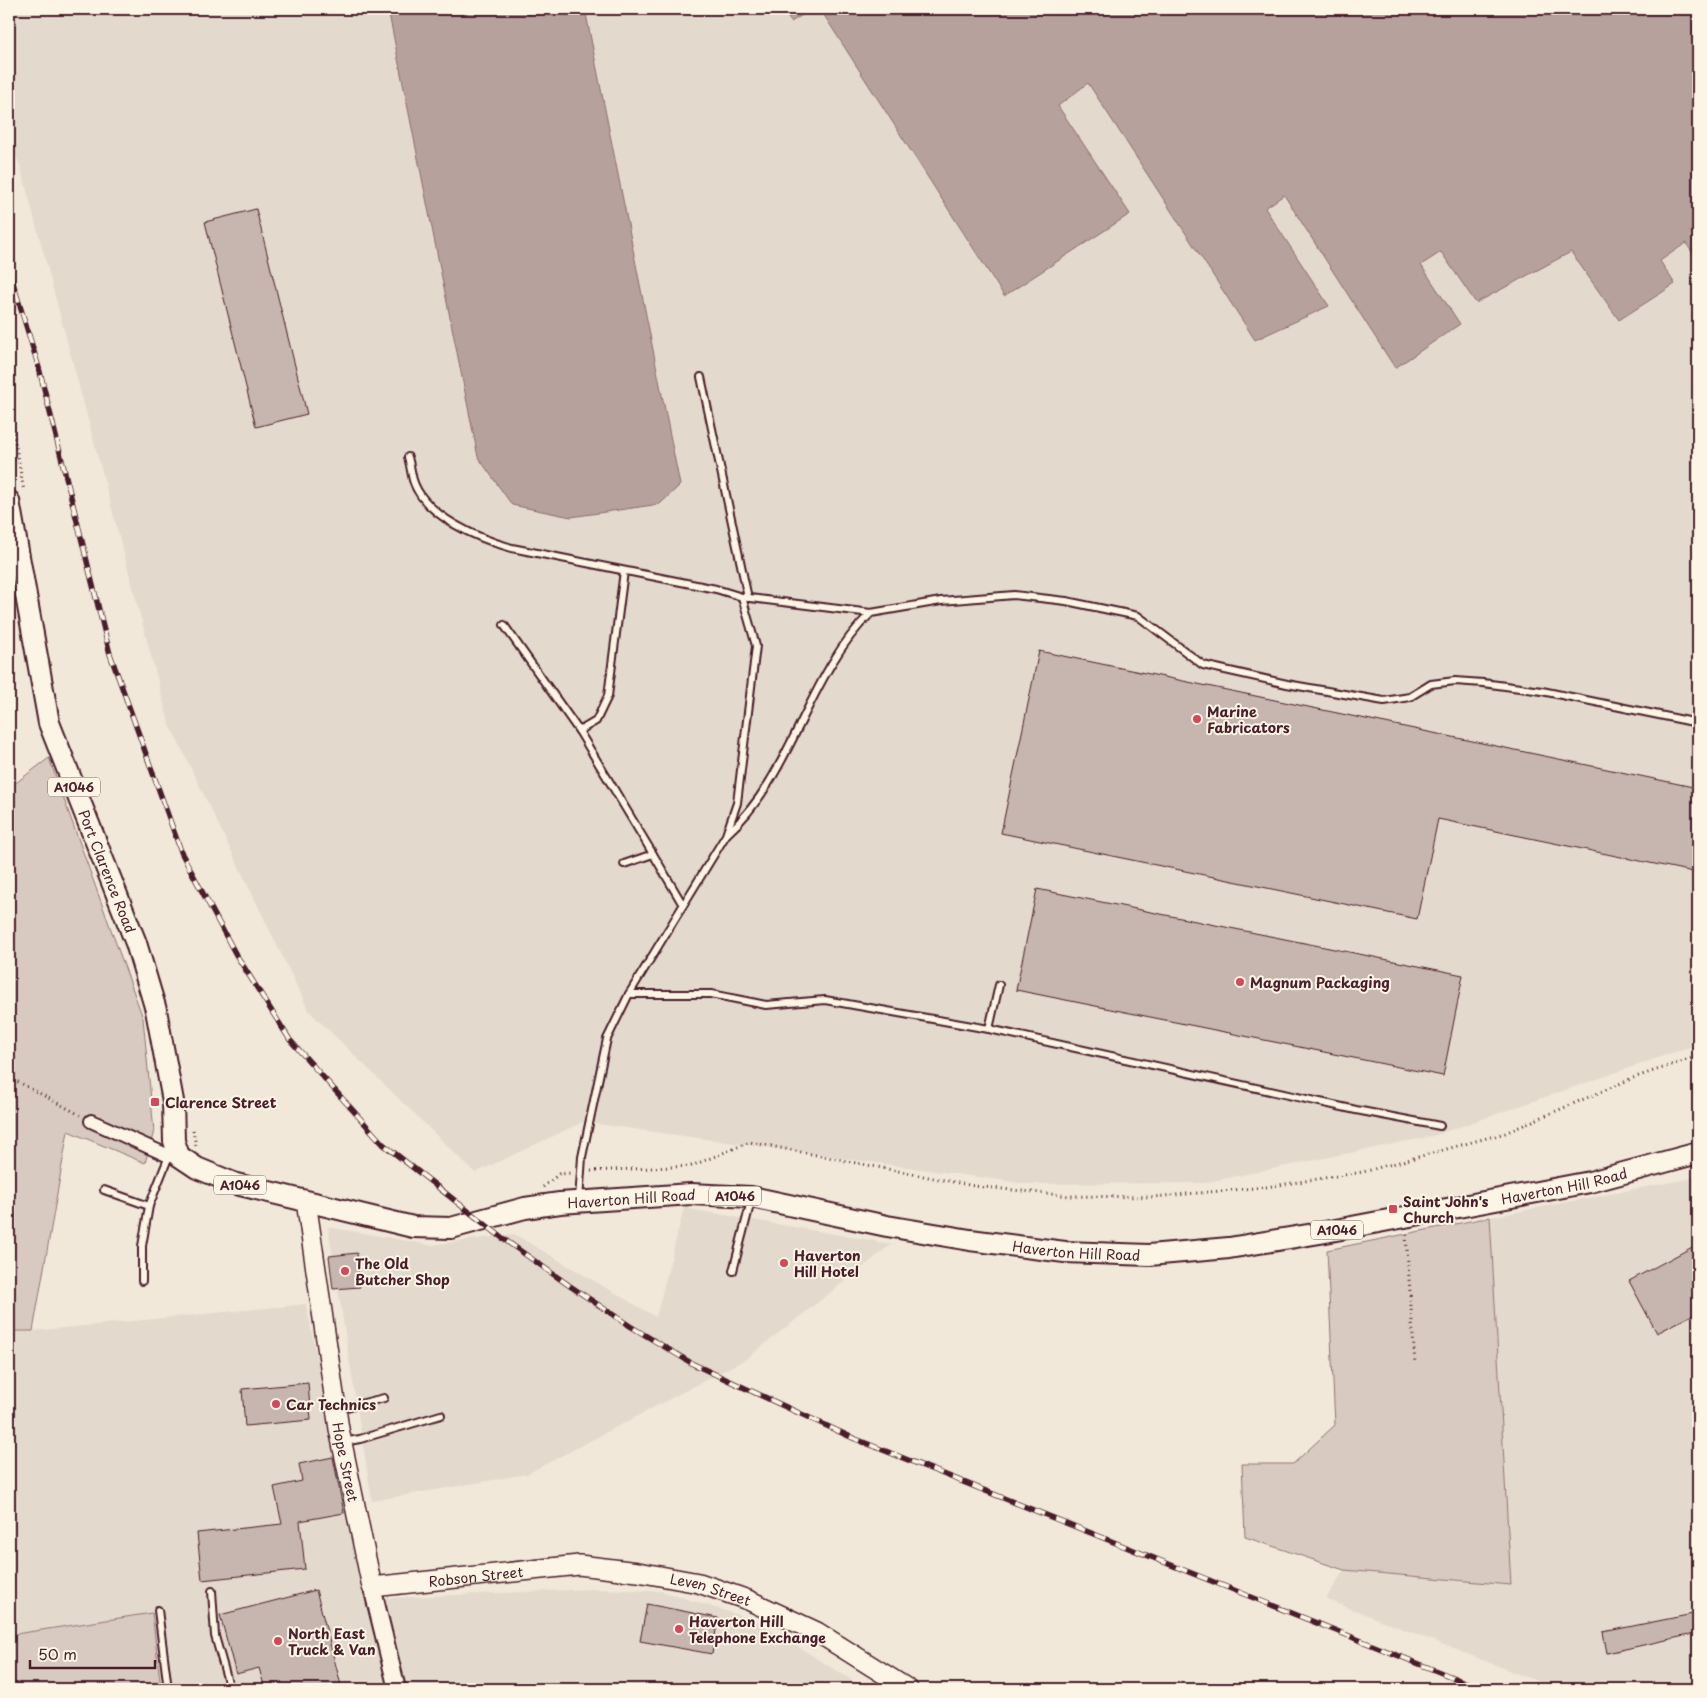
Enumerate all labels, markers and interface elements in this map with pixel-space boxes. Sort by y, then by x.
place label: Marine Fabricators [1207,701,1290,738]
marker: Marine Fabricators [1191,713,1203,725]
road number: A1046 [48,778,100,796]
street label: Port Clarence Road [74,806,142,936]
place label: Magnum Packaging [1250,972,1390,993]
marker: Magnum Packaging [1234,976,1246,988]
place label: Clarence Street [165,1092,277,1113]
marker: Clarence Street [149,1096,161,1108]
street label: Haverton Hill Road [1499,1162,1629,1209]
road number: A1046 [214,1176,266,1194]
street label: Haverton Hill Road [567,1183,696,1213]
road number: A1046 [709,1186,761,1206]
place label: Saint John's Church [1403,1191,1489,1228]
marker: Saint John's Church [1387,1203,1399,1215]
road number: A1046 [1311,1220,1363,1240]
street label: Haverton Hill Road [1011,1235,1141,1265]
place label: Haverton Hill Hotel [794,1245,861,1282]
place label: The Old Butcher Shop [355,1253,450,1290]
marker: Haverton Hill Hotel [778,1257,790,1269]
marker: The Old Butcher Shop [339,1265,351,1277]
place label: Car Technics [286,1394,376,1415]
marker: Car Technics [270,1398,282,1410]
street label: Hope Street [328,1421,364,1504]
street label: Robson Street [427,1560,524,1591]
street label: Leven Street [668,1567,754,1611]
place label: Haverton Hill Telephone Exchange [689,1611,826,1648]
place label: North East Truck & Van [288,1623,376,1660]
marker: Haverton Hill Telephone Exchange [673,1623,685,1635]
marker: North East Truck & Van [272,1635,284,1647]
scale bar [30,1638,155,1670]
text: 50 m [38,1642,77,1665]

